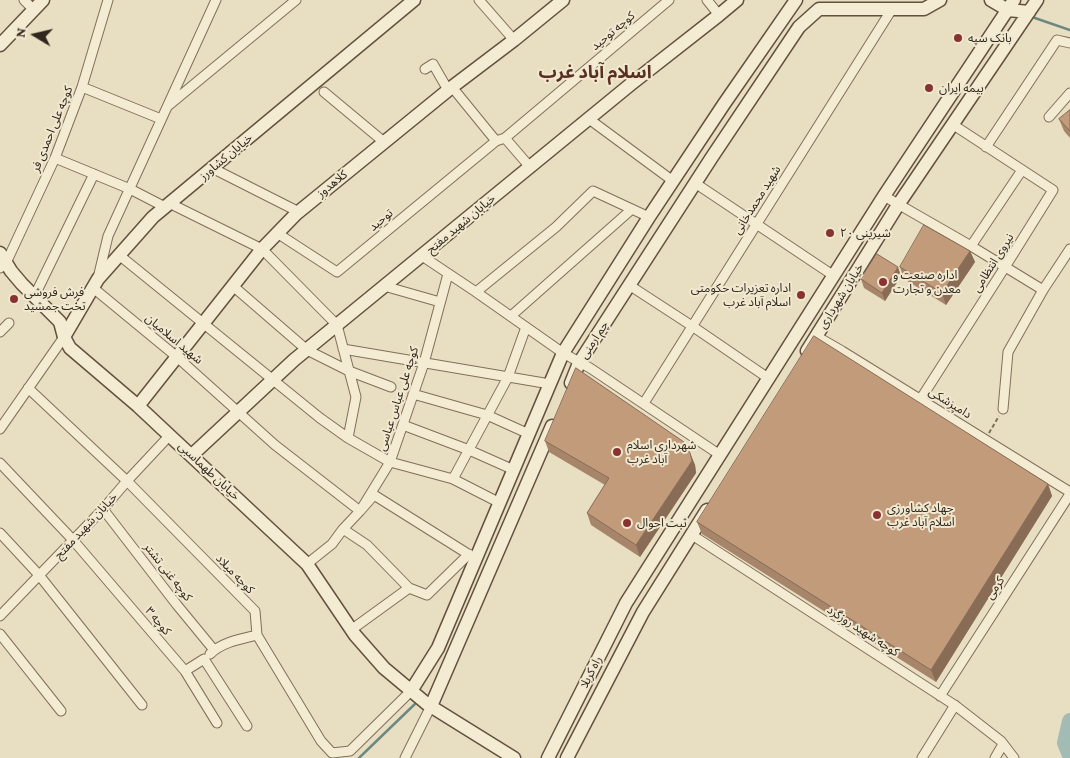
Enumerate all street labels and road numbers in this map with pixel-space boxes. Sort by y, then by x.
street label: کوچه توحید [588,8,638,54]
street label: کوچه علی احمدی فر [28,84,76,174]
street label: خیابان کشاورز [196,131,256,183]
street label: شهید محمدخانی [730,163,784,237]
street label: کلاهدوز [314,167,350,201]
street label: خیابان شهید مفتح [424,191,498,257]
street label: توحید [366,206,396,234]
street label: نیروی انتظامی [969,231,1017,295]
street label: خیابان شهرداری [815,261,867,331]
street label: شهید اسلامیان [142,311,206,367]
street label: چم ارمنی [576,318,612,362]
street label: کوچه علی عباس عباسی [374,345,422,453]
street label: دامپزشکی [926,384,974,422]
street label: خیابان طهماسبی [175,439,243,503]
street label: خیابان شهید مفتح [52,490,120,562]
street label: کوچه غنی تشتر [141,540,195,604]
street label: کوچه میلاد [213,551,257,597]
street label: کرمی [982,574,1008,602]
street label: کوچه شهید روزگرد [824,602,902,660]
street label: کوچه ۳ [142,604,174,638]
street label: راه کربلا [577,654,605,690]

